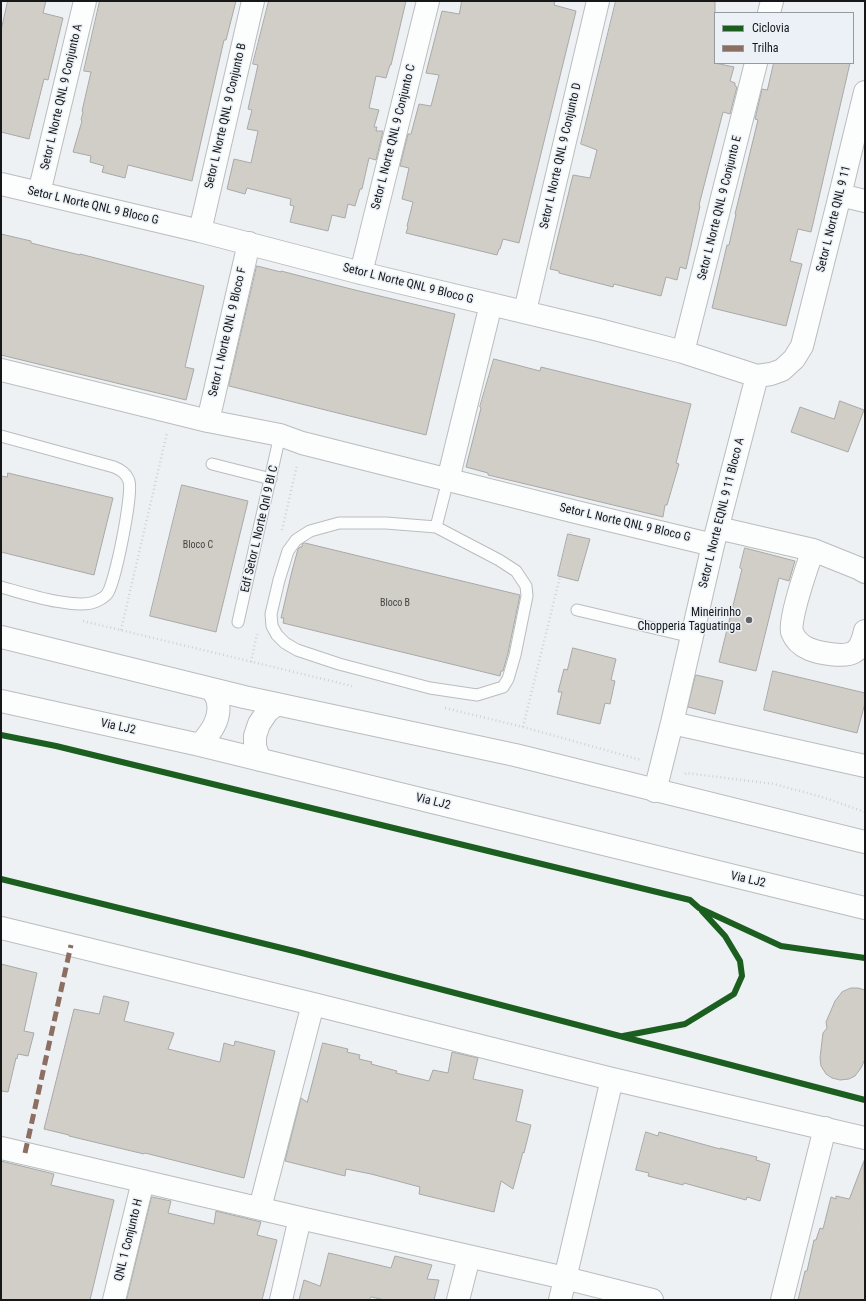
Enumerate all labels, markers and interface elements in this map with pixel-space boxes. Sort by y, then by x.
legend [714,12,854,64]
text: Ciclovia [752,21,789,35]
street label: Setor L Norte QNL 9 Conjunto A [38,23,86,171]
text: Trilha [752,41,779,55]
street label: Setor L Norte QNL 9 Conjunto B [202,42,250,190]
street label: Setor L Norte QNL 9 Conjunto C [369,63,419,211]
street label: Setor L Norte QNL 9 Conjunto D [537,82,585,230]
street label: Setor L Norte QNL 9 Conjunto E [695,134,745,282]
street label: Setor L Norte QNL 9 11 [814,164,854,274]
street label: Setor L Norte QNL 9 Bloco G [26,184,160,228]
street label: Setor L Norte QNL 9 Bloco G [341,261,475,307]
street label: Setor L Norte QNL 9 Bloco F [206,266,250,398]
street label: Setor L Norte EQNL 9 11 Bloco A [696,436,748,590]
street label: Edf Setor L Norte Qnl 9 BI C [238,464,282,594]
street label: Setor L Norte QNL 9 Bloco G [558,501,692,545]
house number: Bloco C [183,539,213,551]
house number: Bloco B [380,597,410,609]
place label: Mineirinho Chopperia Taguatinga [637,606,741,634]
marker: Mineirinho Chopperia Taguatinga [744,615,754,625]
street label: Via LJ2 [99,716,137,738]
street label: Via LJ2 [414,791,452,813]
street label: Via LJ2 [729,869,767,891]
street label: QNL 1 Conjunto H [112,1197,146,1283]

